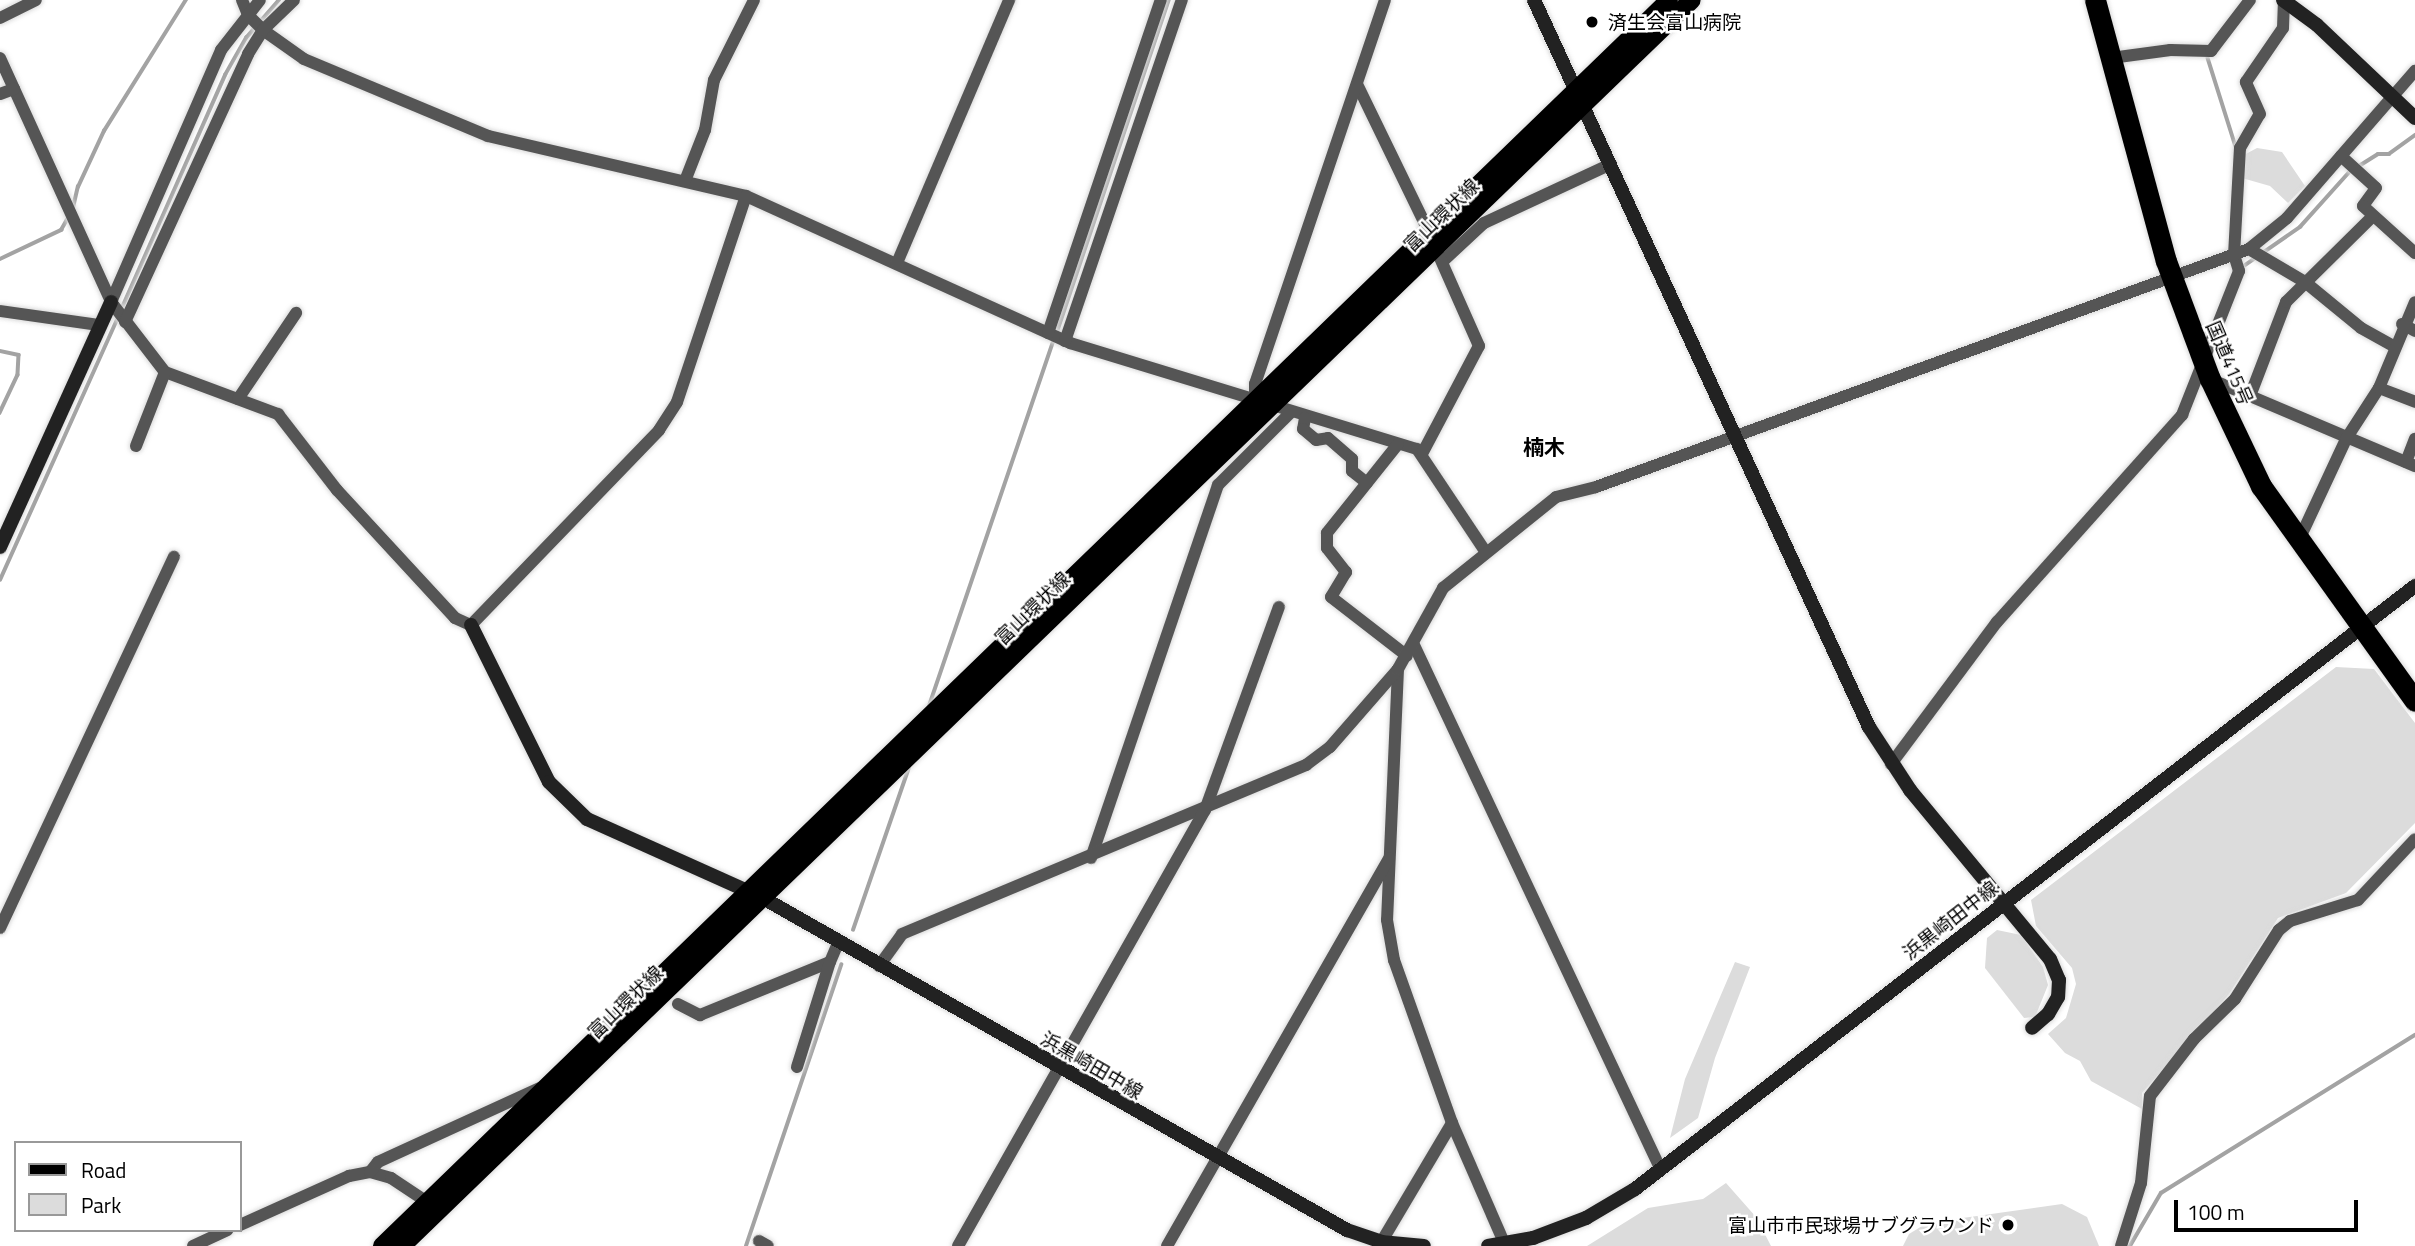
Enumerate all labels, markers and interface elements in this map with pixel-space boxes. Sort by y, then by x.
place label: 済生会富山病院 [1608,11,1741,33]
marker: 済生会富山病院 [1582,12,1602,32]
street label: 富山環状線 [1399,174,1483,256]
street label: 国道415号 [2202,318,2258,408]
district label: 楠木 [1523,434,1565,460]
street label: 富山環状線 [990,567,1074,649]
street label: 浜黒崎田中線 [1898,876,2002,964]
street label: 富山環状線 [583,961,667,1043]
street label: 浜黒崎田中線 [1037,1027,1147,1103]
legend [14,1141,242,1232]
text: Road [81,1154,126,1186]
scale bar [2177,1186,2361,1230]
text: Park [81,1189,121,1221]
text: 100 m [2187,1196,2244,1228]
place label: 富山市市民球場サブグラウンド [1728,1214,1994,1236]
marker: 富山市市民球場サブグラウンド [2000,1217,2016,1233]

